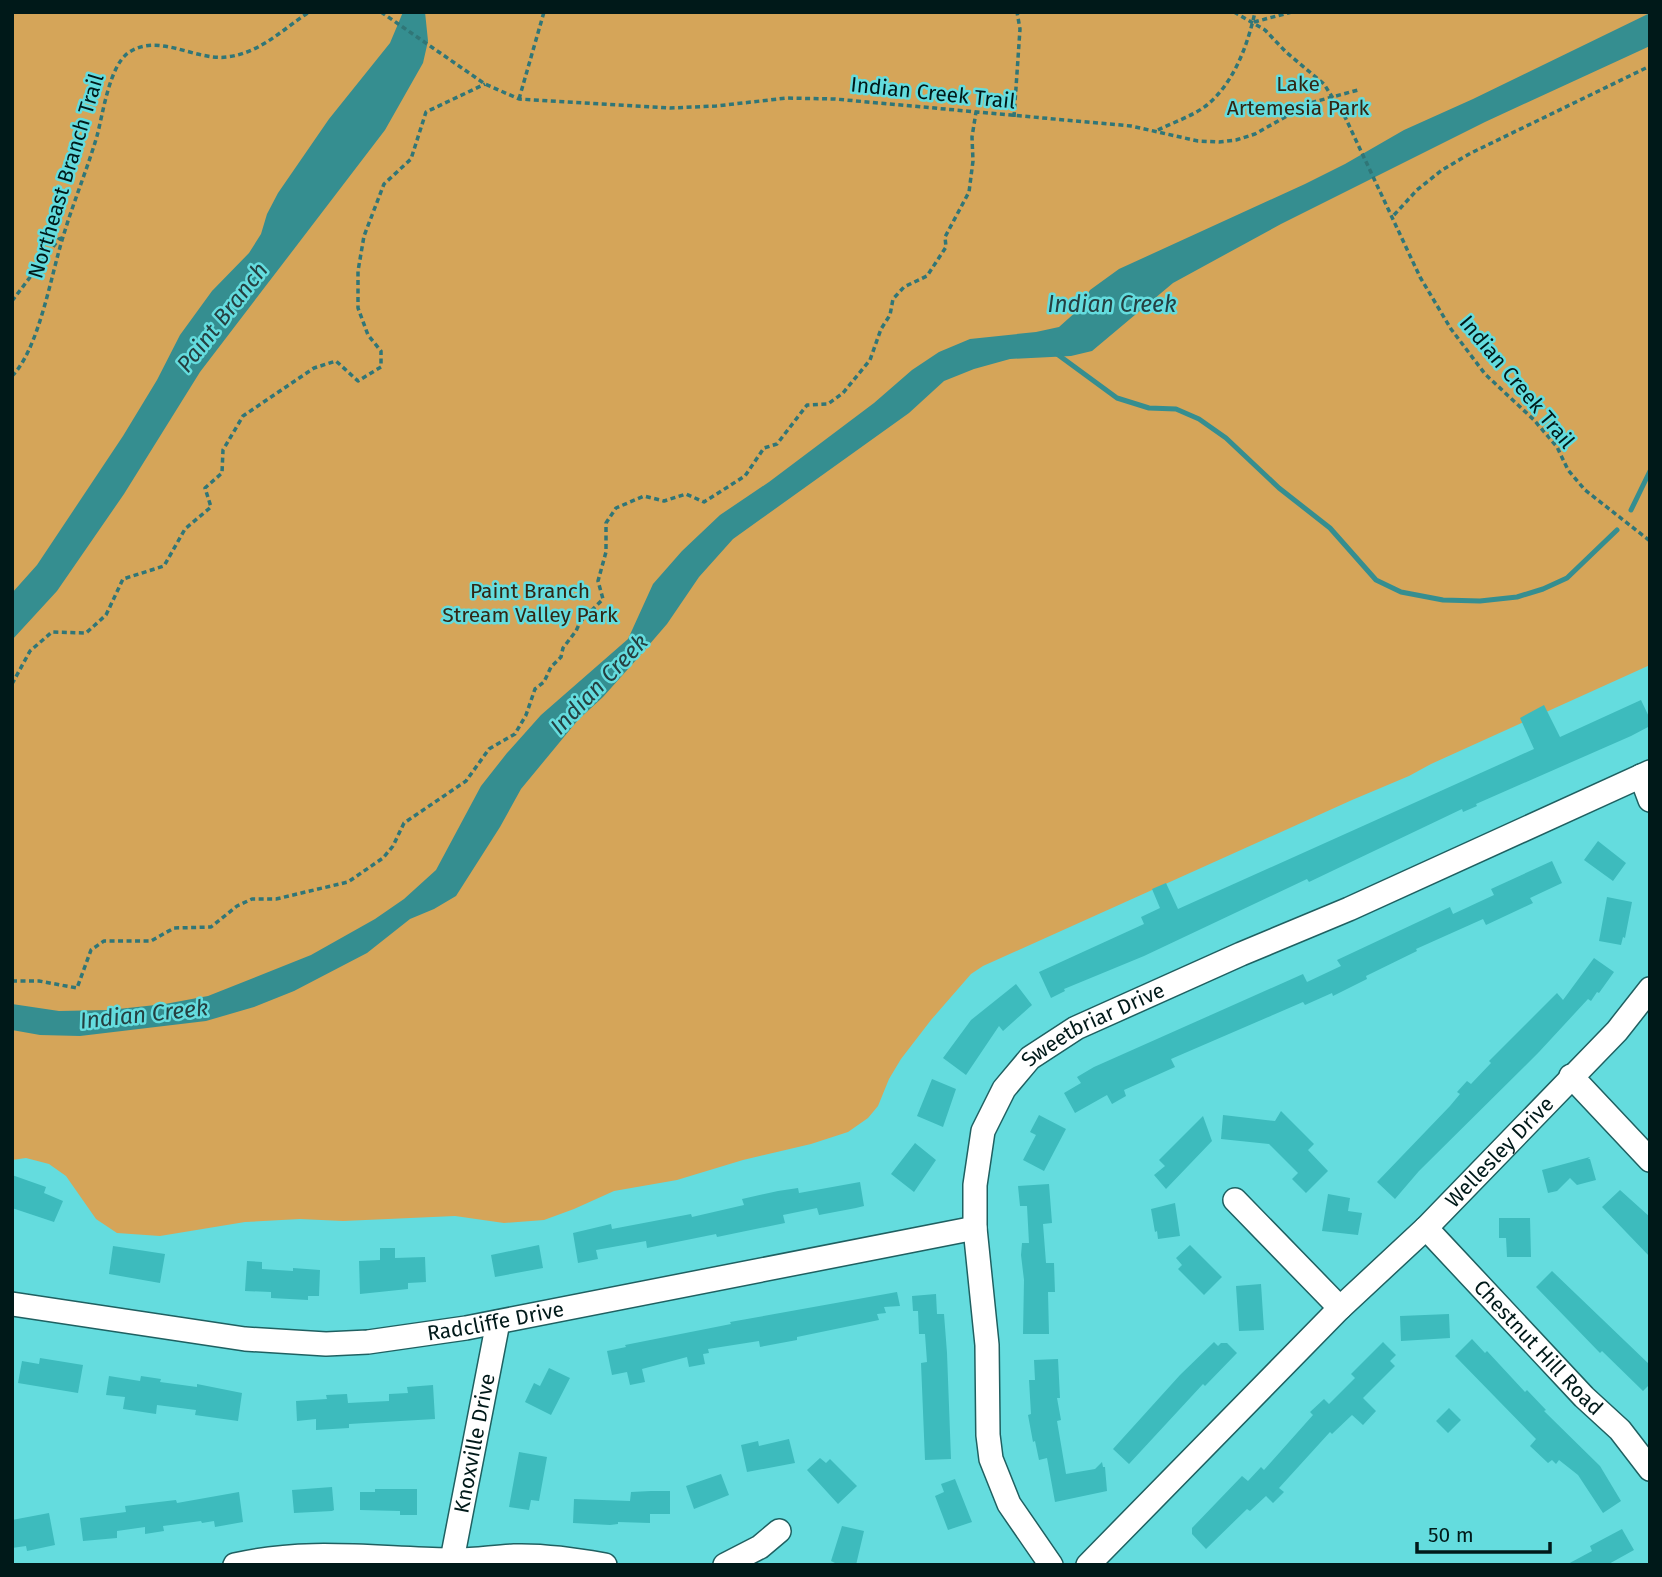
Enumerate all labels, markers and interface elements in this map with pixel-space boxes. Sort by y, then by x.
street label: Northeast Branch Trail [22,70,110,282]
street label: Indian Creek Trail [849,71,1017,115]
park label: Lake Artemesia Park [1227,71,1369,121]
water label: Paint Branch [170,256,274,378]
water label: Indian Creek [1047,290,1177,318]
street label: Indian Creek Trail [1454,310,1580,454]
park label: Paint Branch Stream Valley Park [442,578,618,628]
water label: Indian Creek [544,628,654,740]
street label: Sweetbriar Drive [1015,977,1169,1072]
water label: Indian Creek [78,993,210,1035]
street label: Wellesley Drive [1440,1091,1559,1213]
street label: Chestnut Hill Road [1468,1274,1608,1421]
street label: Radcliffe Drive [425,1296,566,1346]
street label: Knoxville Drive [448,1371,501,1515]
scale bar [1417,1510,1550,1554]
text: 50 m [1428,1522,1474,1548]

